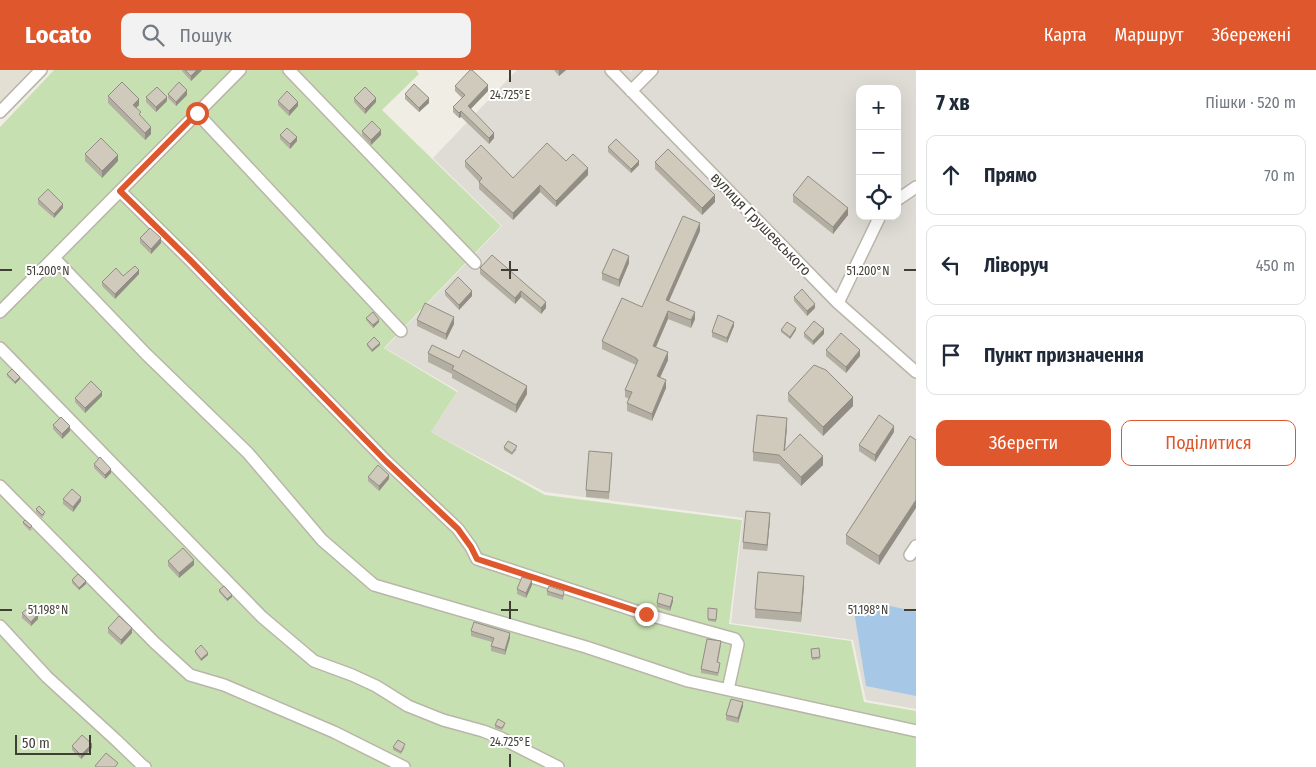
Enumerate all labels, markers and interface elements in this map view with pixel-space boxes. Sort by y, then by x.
search box [121,13,471,58]
text: Locato [25,21,91,49]
icon: search [139,21,167,49]
text: Пошук [179,24,232,47]
text: Карта [1044,24,1087,46]
text: Маршрут [1115,24,1184,46]
text: Збережені [1212,24,1291,46]
map controls [856,85,901,220]
button: + [856,85,901,130]
text: 24.725°E [490,88,530,102]
text: 7 хв [936,90,970,116]
text: Пішки · 520 m [1205,93,1296,112]
route start [186,102,209,125]
button: − [856,130,901,175]
icon: ahead [937,161,965,189]
text: Прямо [984,164,1037,187]
text: 70 m [1264,166,1295,185]
street label: вулиця Грушевського [707,168,815,280]
button: locate [856,175,901,220]
icon: left [937,251,965,279]
text: Ліворуч [984,254,1049,277]
text: 450 m [1256,256,1295,275]
text: 51.200°N [27,264,69,278]
text: 51.200°N [847,264,889,278]
icon: arrive [937,341,965,369]
text: Пункт призначення [984,344,1144,367]
button: Зберегти [936,420,1111,466]
button: Поділитися [1121,420,1296,466]
text: 51.198°N [28,603,68,617]
route end [635,603,658,626]
text: 51.198°N [848,603,888,617]
scale bar [15,732,91,755]
text: 50 m [22,735,50,752]
text: 24.725°E [490,735,530,749]

